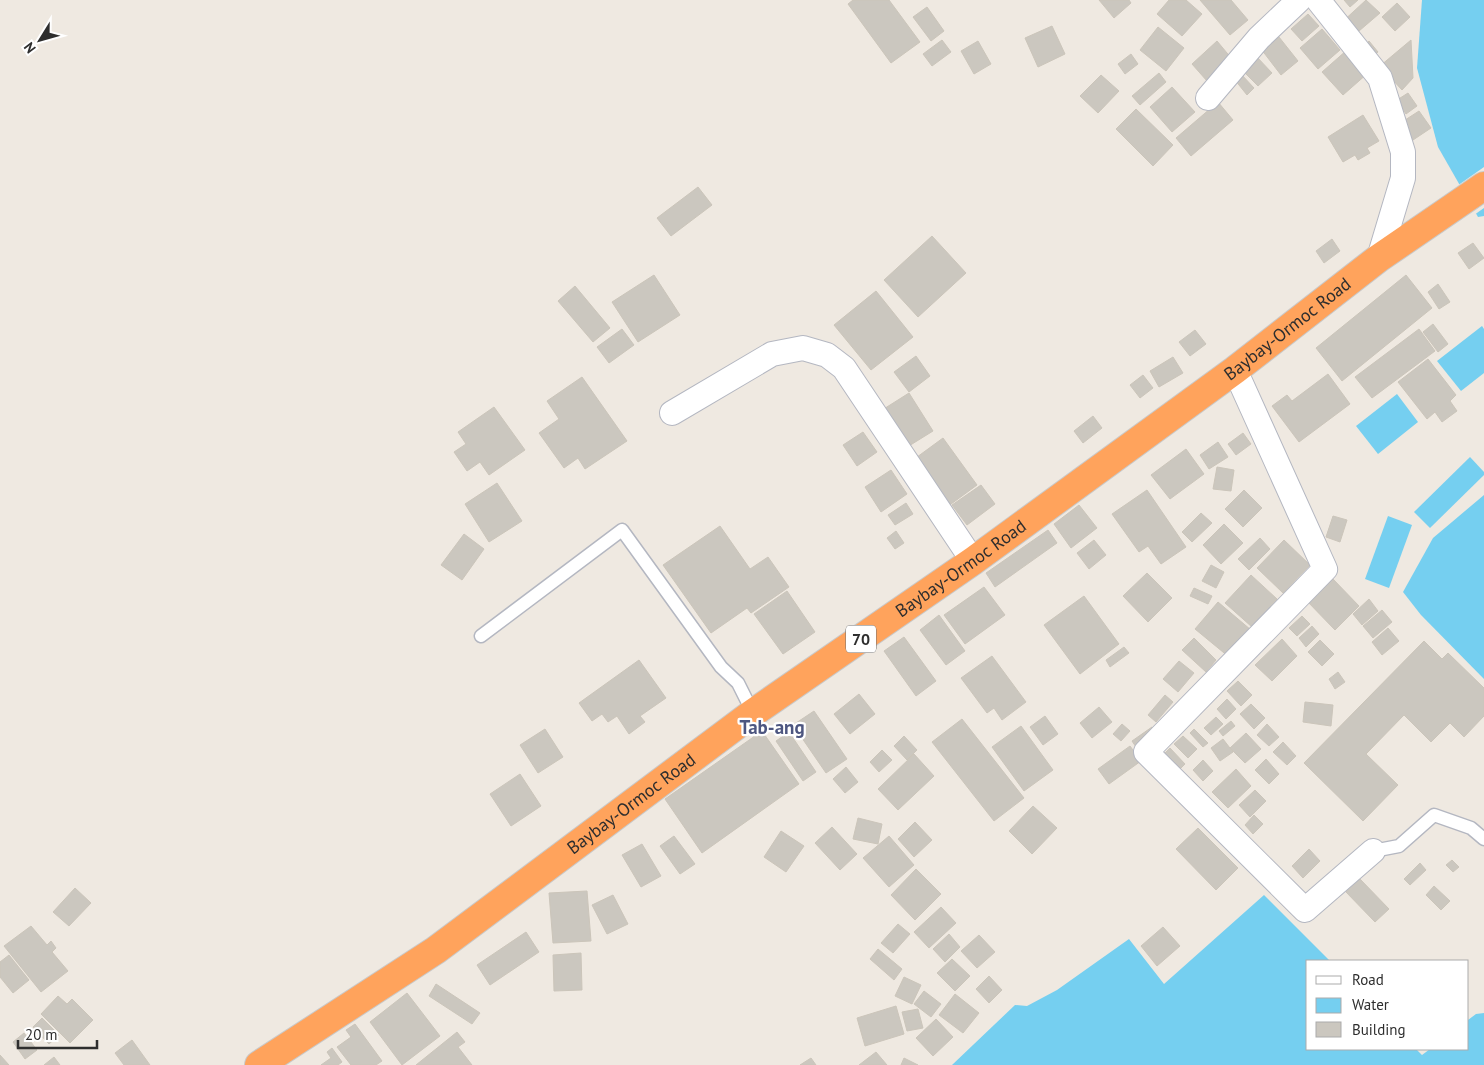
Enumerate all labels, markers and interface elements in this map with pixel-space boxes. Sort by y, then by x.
north arrow [15,15,65,65]
text: N [20,39,40,57]
street label: Baybay-Ormoc Road [1219,272,1355,385]
street label: Baybay-Ormoc Road [891,514,1030,622]
road number: 70 [846,626,876,652]
district label: Tab-ang [739,715,805,739]
street label: Baybay-Ormoc Road [562,748,700,859]
legend [1306,960,1469,1050]
text: Road [1352,970,1384,989]
text: Water [1352,995,1389,1014]
scale bar [18,1018,96,1050]
text: Building [1352,1020,1406,1039]
text: 20 m [25,1025,58,1044]

